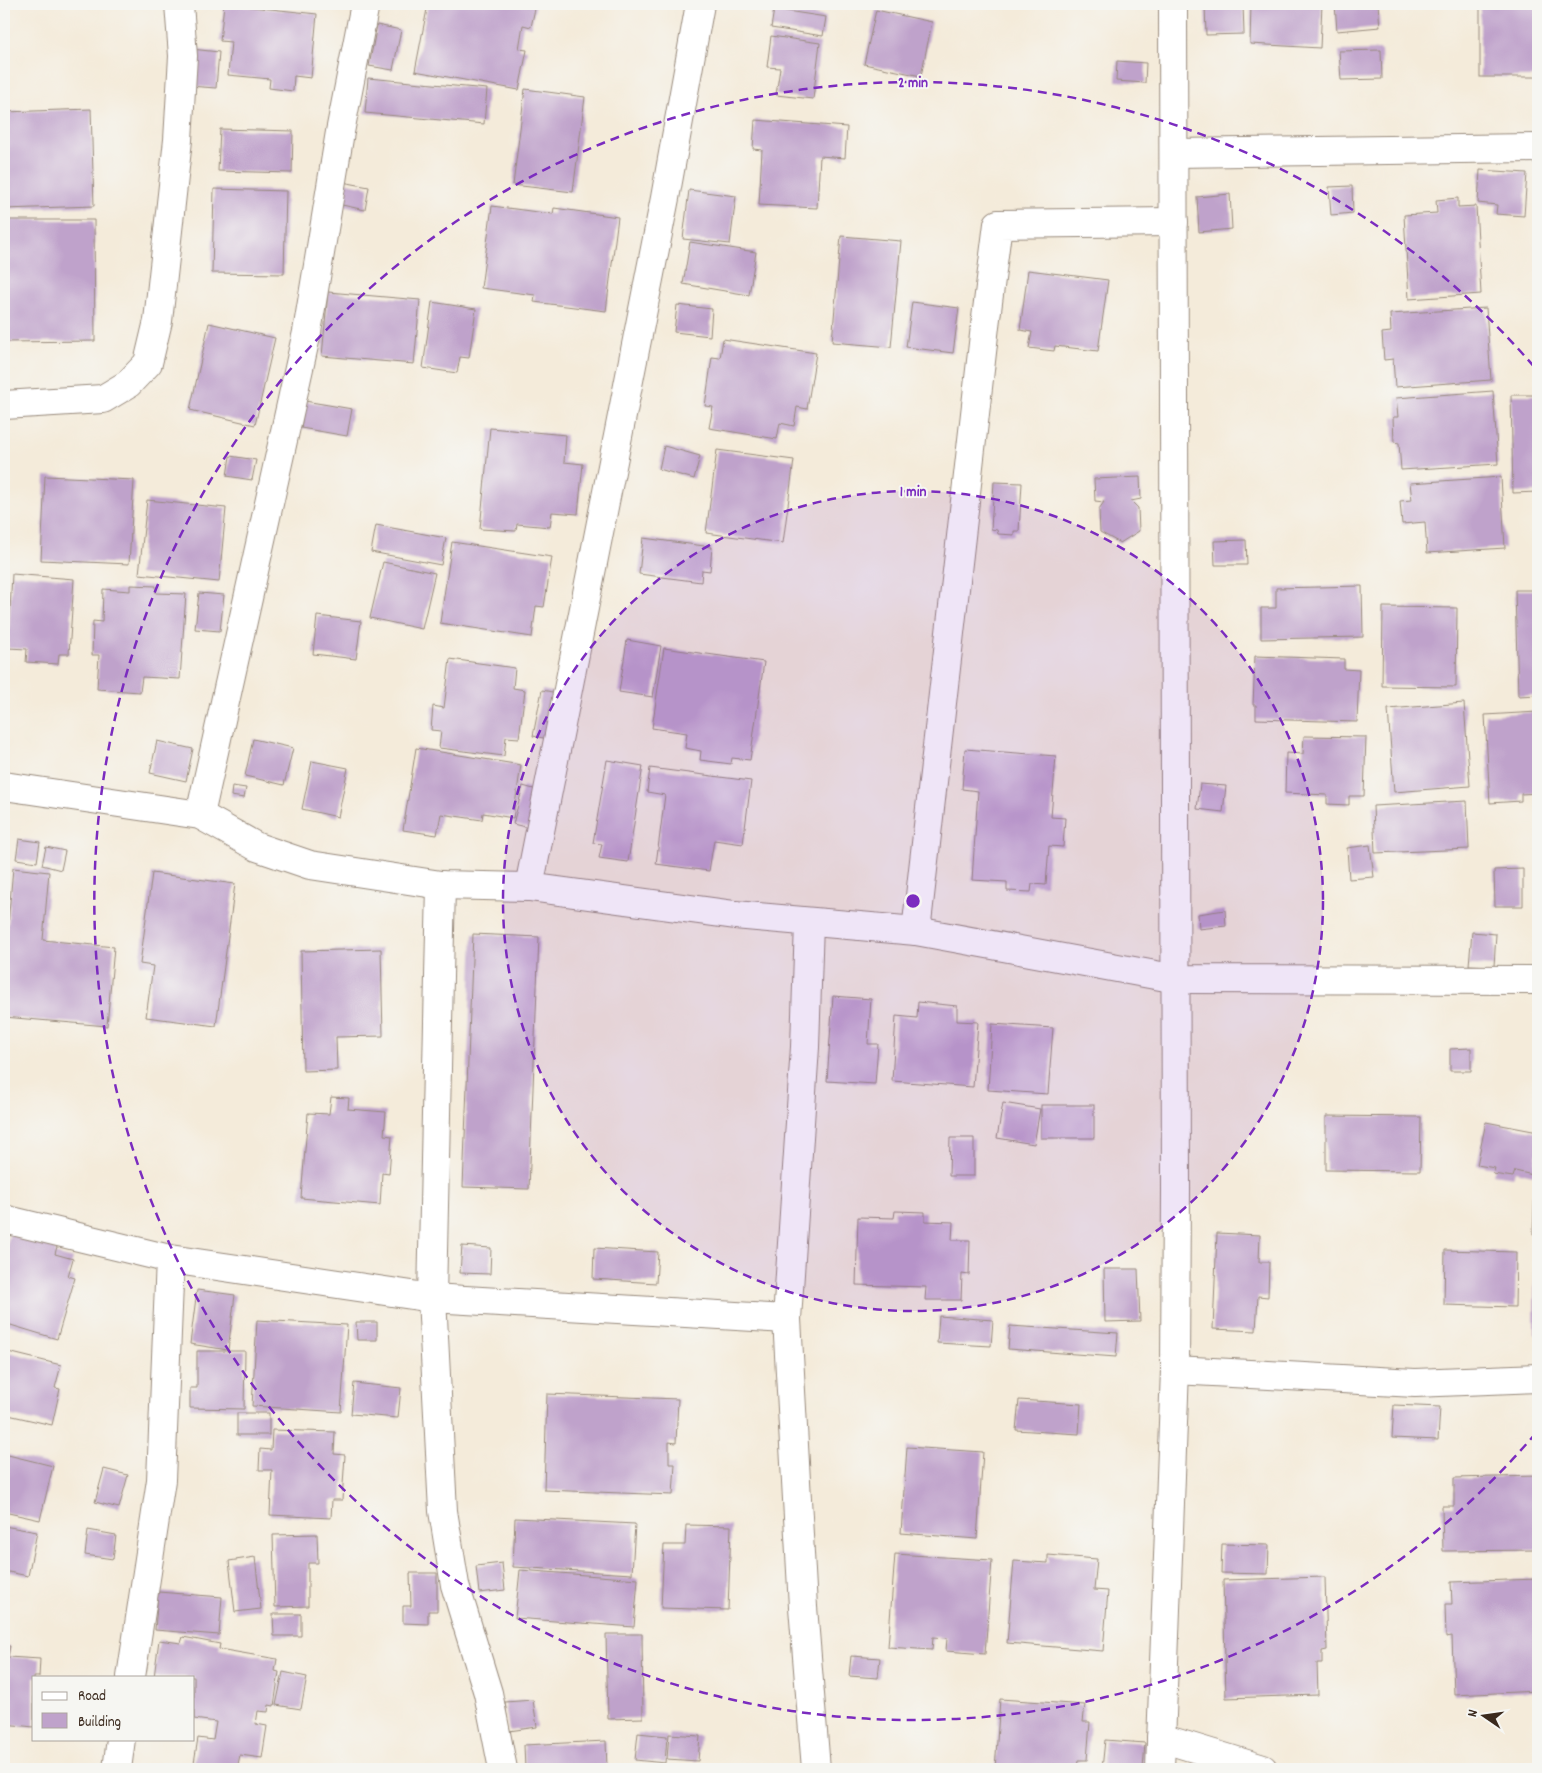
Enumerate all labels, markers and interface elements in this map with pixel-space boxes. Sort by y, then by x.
text: 2 min [898,73,928,95]
text: 1 min [900,482,926,504]
centre of rings [904,892,922,910]
legend [32,1676,195,1740]
text: Road [78,1686,106,1708]
north arrow [1460,1690,1510,1740]
text: N [1463,1708,1484,1719]
text: Building [78,1712,121,1734]

